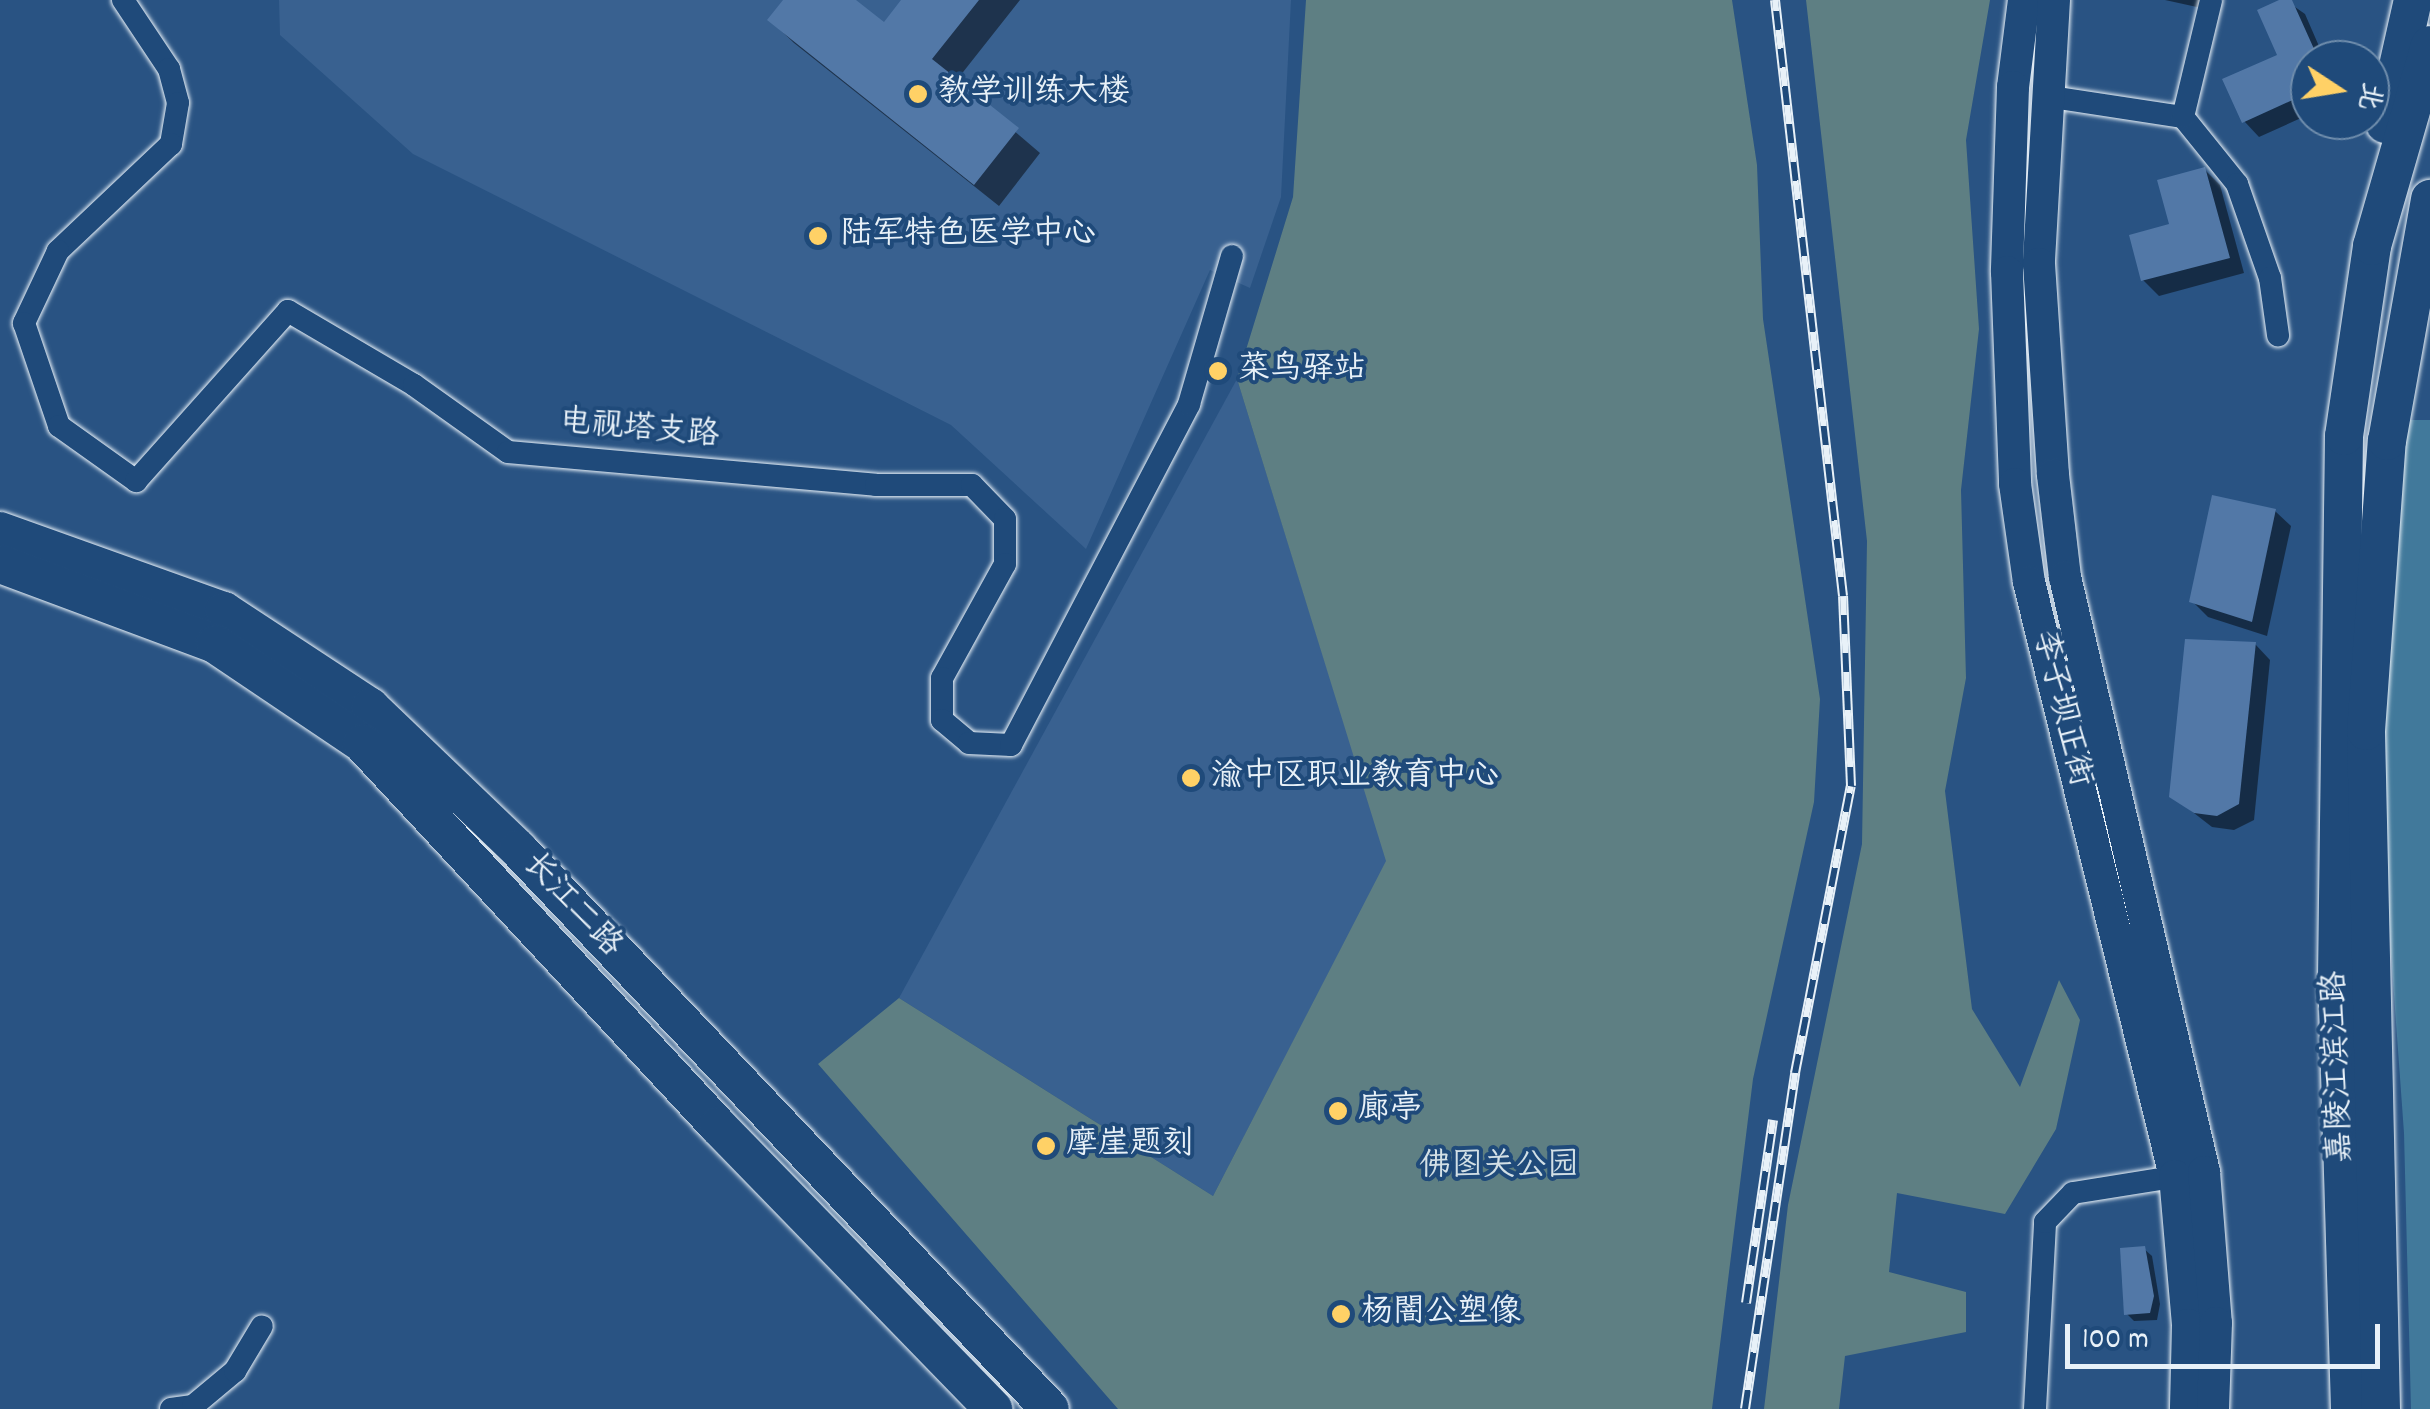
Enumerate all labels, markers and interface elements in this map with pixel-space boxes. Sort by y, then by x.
north arrow [2290,40,2390,140]
place label: 教学训练大楼 [938,75,1130,113]
text: 北 [2345,78,2390,114]
marker: 教学训练大楼 [907,83,929,105]
place label: 陆军特色医学中心 [840,217,1096,255]
marker: 陆军特色医学中心 [805,223,831,249]
place label: 菜鸟驿站 [1238,352,1366,390]
marker: 菜鸟驿站 [1207,360,1229,382]
street label: 电视塔支路 [558,405,720,457]
street label: 李子坝正街 [2022,627,2098,791]
place label: 渝中区职业教育中心 [1211,759,1499,797]
marker: 渝中区职业教育中心 [1180,767,1202,789]
street label: 长江二路 [513,846,629,966]
street label: 嘉陵江滨江路 [2317,970,2363,1164]
place label: 廊亭 [1358,1092,1422,1130]
marker: 廊亭 [1327,1100,1349,1122]
place label: 摩崖题刻 [1066,1127,1194,1165]
marker: 摩崖题刻 [1035,1135,1057,1157]
park label: 佛图关公园 [1419,1149,1579,1187]
place label: 杨闇公塑像 [1361,1295,1521,1333]
marker: 杨闇公塑像 [1330,1303,1352,1325]
scale bar [2070,1304,2385,1366]
text: 100 m [2082,1320,2149,1363]

